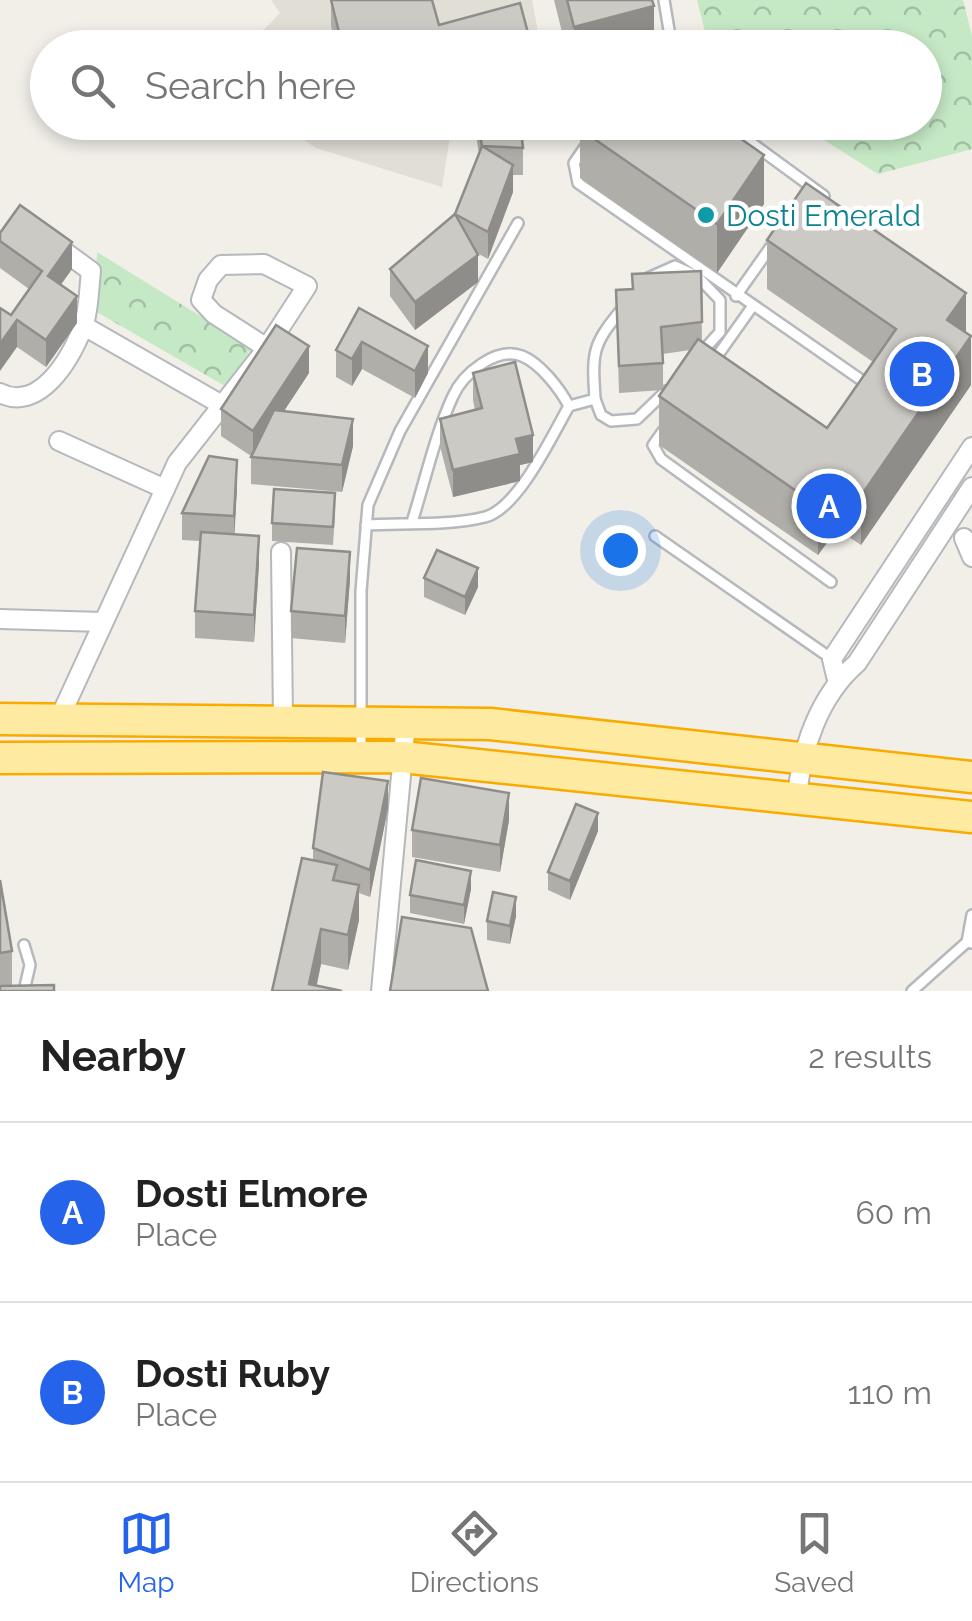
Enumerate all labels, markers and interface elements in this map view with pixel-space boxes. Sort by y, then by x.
search box [30,30,942,140]
icon: search [65,58,120,113]
text: Search here [145,63,356,108]
place label: Dosti Emerald [726,198,921,233]
marker: Dosti Emerald [695,204,717,226]
pin: B [890,336,954,412]
pin: A [796,468,862,544]
your location [595,525,646,576]
text: Nearby [40,1032,186,1081]
text: 2 results [808,1038,932,1075]
text: Dosti Elmore [135,1171,368,1216]
text: A [62,1194,83,1231]
text: 60 m [856,1194,932,1231]
text: Place [135,1216,217,1253]
text: Dosti Ruby [135,1351,330,1396]
text: B [62,1374,83,1411]
text: 110 m [847,1374,932,1411]
text: Place [135,1396,217,1433]
tab: Map [118,1506,175,1599]
tab: Directions [410,1506,539,1599]
tab: Saved [774,1506,854,1599]

